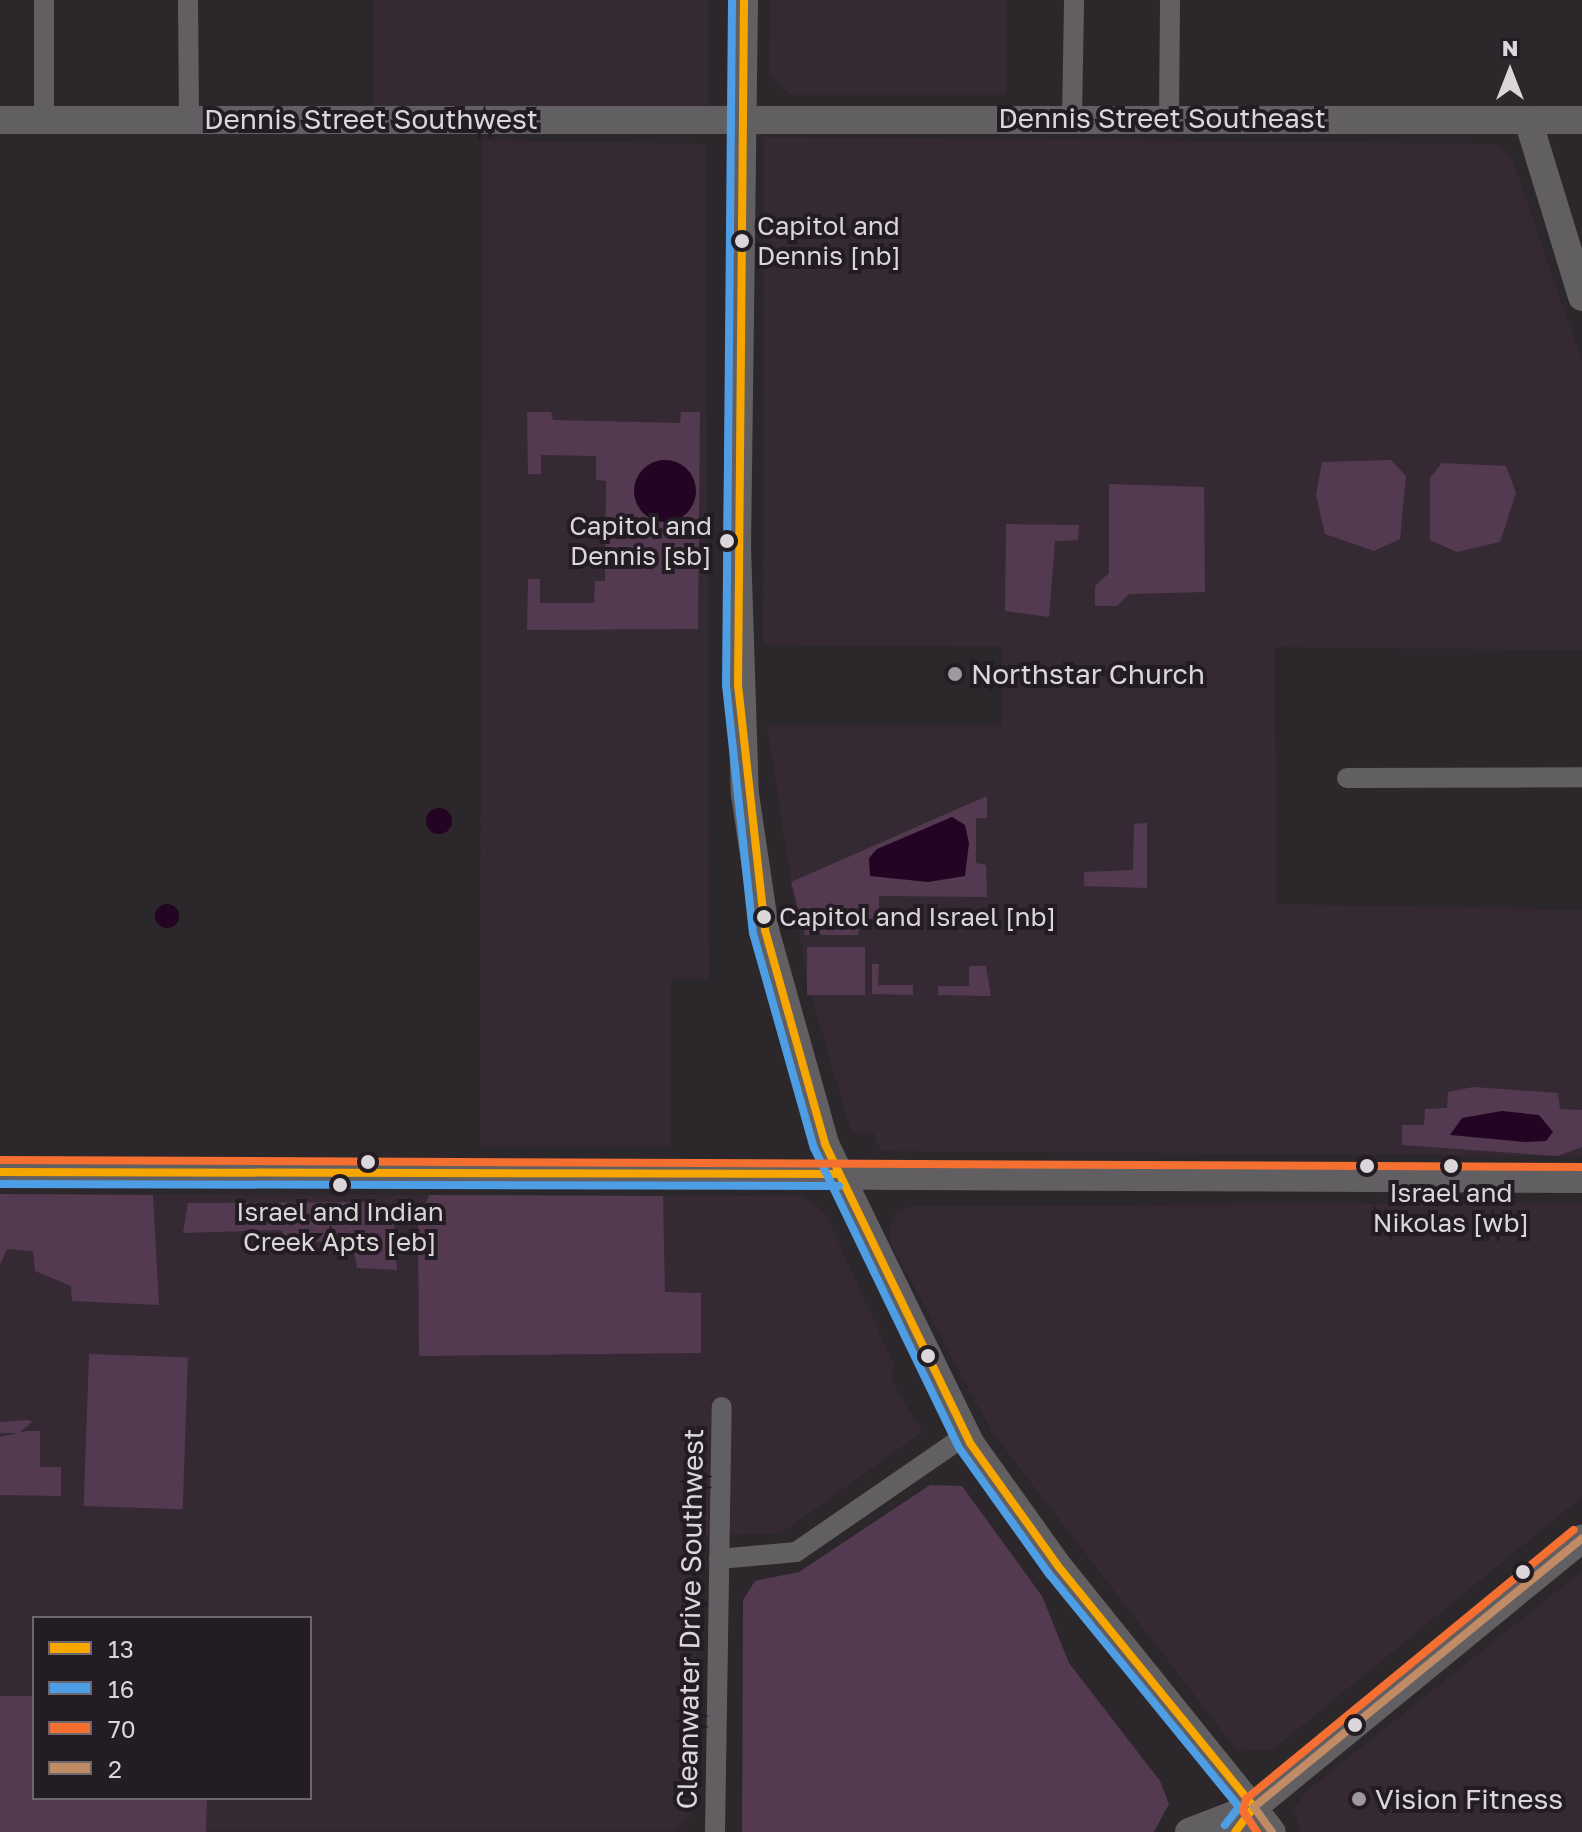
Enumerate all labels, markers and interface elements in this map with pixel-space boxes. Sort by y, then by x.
north arrow [1470,32,1550,112]
text: N [1502,34,1518,61]
street label: Dennis Street Southeast [998,101,1326,135]
street label: Dennis Street Southwest [204,102,538,136]
place label: Capitol and Dennis [nb] [757,210,901,272]
marker: Capitol and Dennis [nb] [734,233,750,249]
place label: Capitol and Dennis [sb] [569,510,712,572]
marker: Capitol and Dennis [sb] [719,533,735,549]
place label: Northstar Church [971,657,1205,691]
marker: Northstar Church [946,665,964,683]
place label: Capitol and Israel [nb] [779,901,1056,933]
marker: Capitol and Israel [nb] [756,909,772,925]
unlabelled marker [360,1154,376,1170]
unlabelled marker [1359,1158,1375,1174]
marker: Israel and Nikolas [wb] [1443,1158,1459,1174]
marker: Israel and Indian Creek Apts [eb] [332,1177,348,1193]
place label: Israel and Nikolas [wb] [1373,1177,1529,1238]
place label: Israel and Indian Creek Apts [eb] [236,1196,444,1258]
unlabelled marker [920,1348,936,1364]
street label: Cleanwater Drive Southwest [670,1428,710,1810]
unlabelled marker [1515,1564,1531,1580]
legend [32,1616,312,1800]
text: 13 [108,1634,134,1663]
text: 16 [108,1674,134,1703]
text: 70 [108,1714,136,1743]
unlabelled marker [1347,1717,1363,1733]
text: 2 [108,1754,122,1783]
place label: Vision Fitness [1375,1782,1563,1816]
marker: Vision Fitness [1350,1790,1368,1808]

